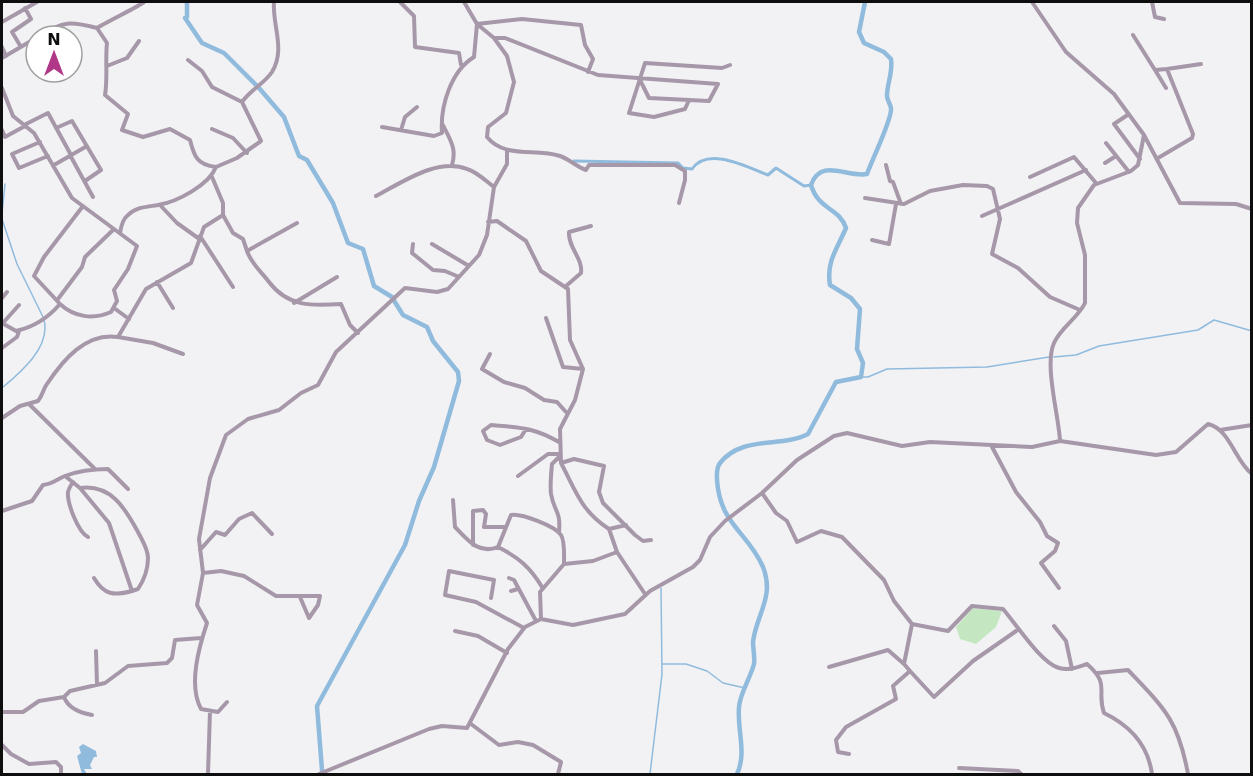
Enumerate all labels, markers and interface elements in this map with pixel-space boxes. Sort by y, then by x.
north arrow [24,24,84,84]
text: N [47,30,61,49]

